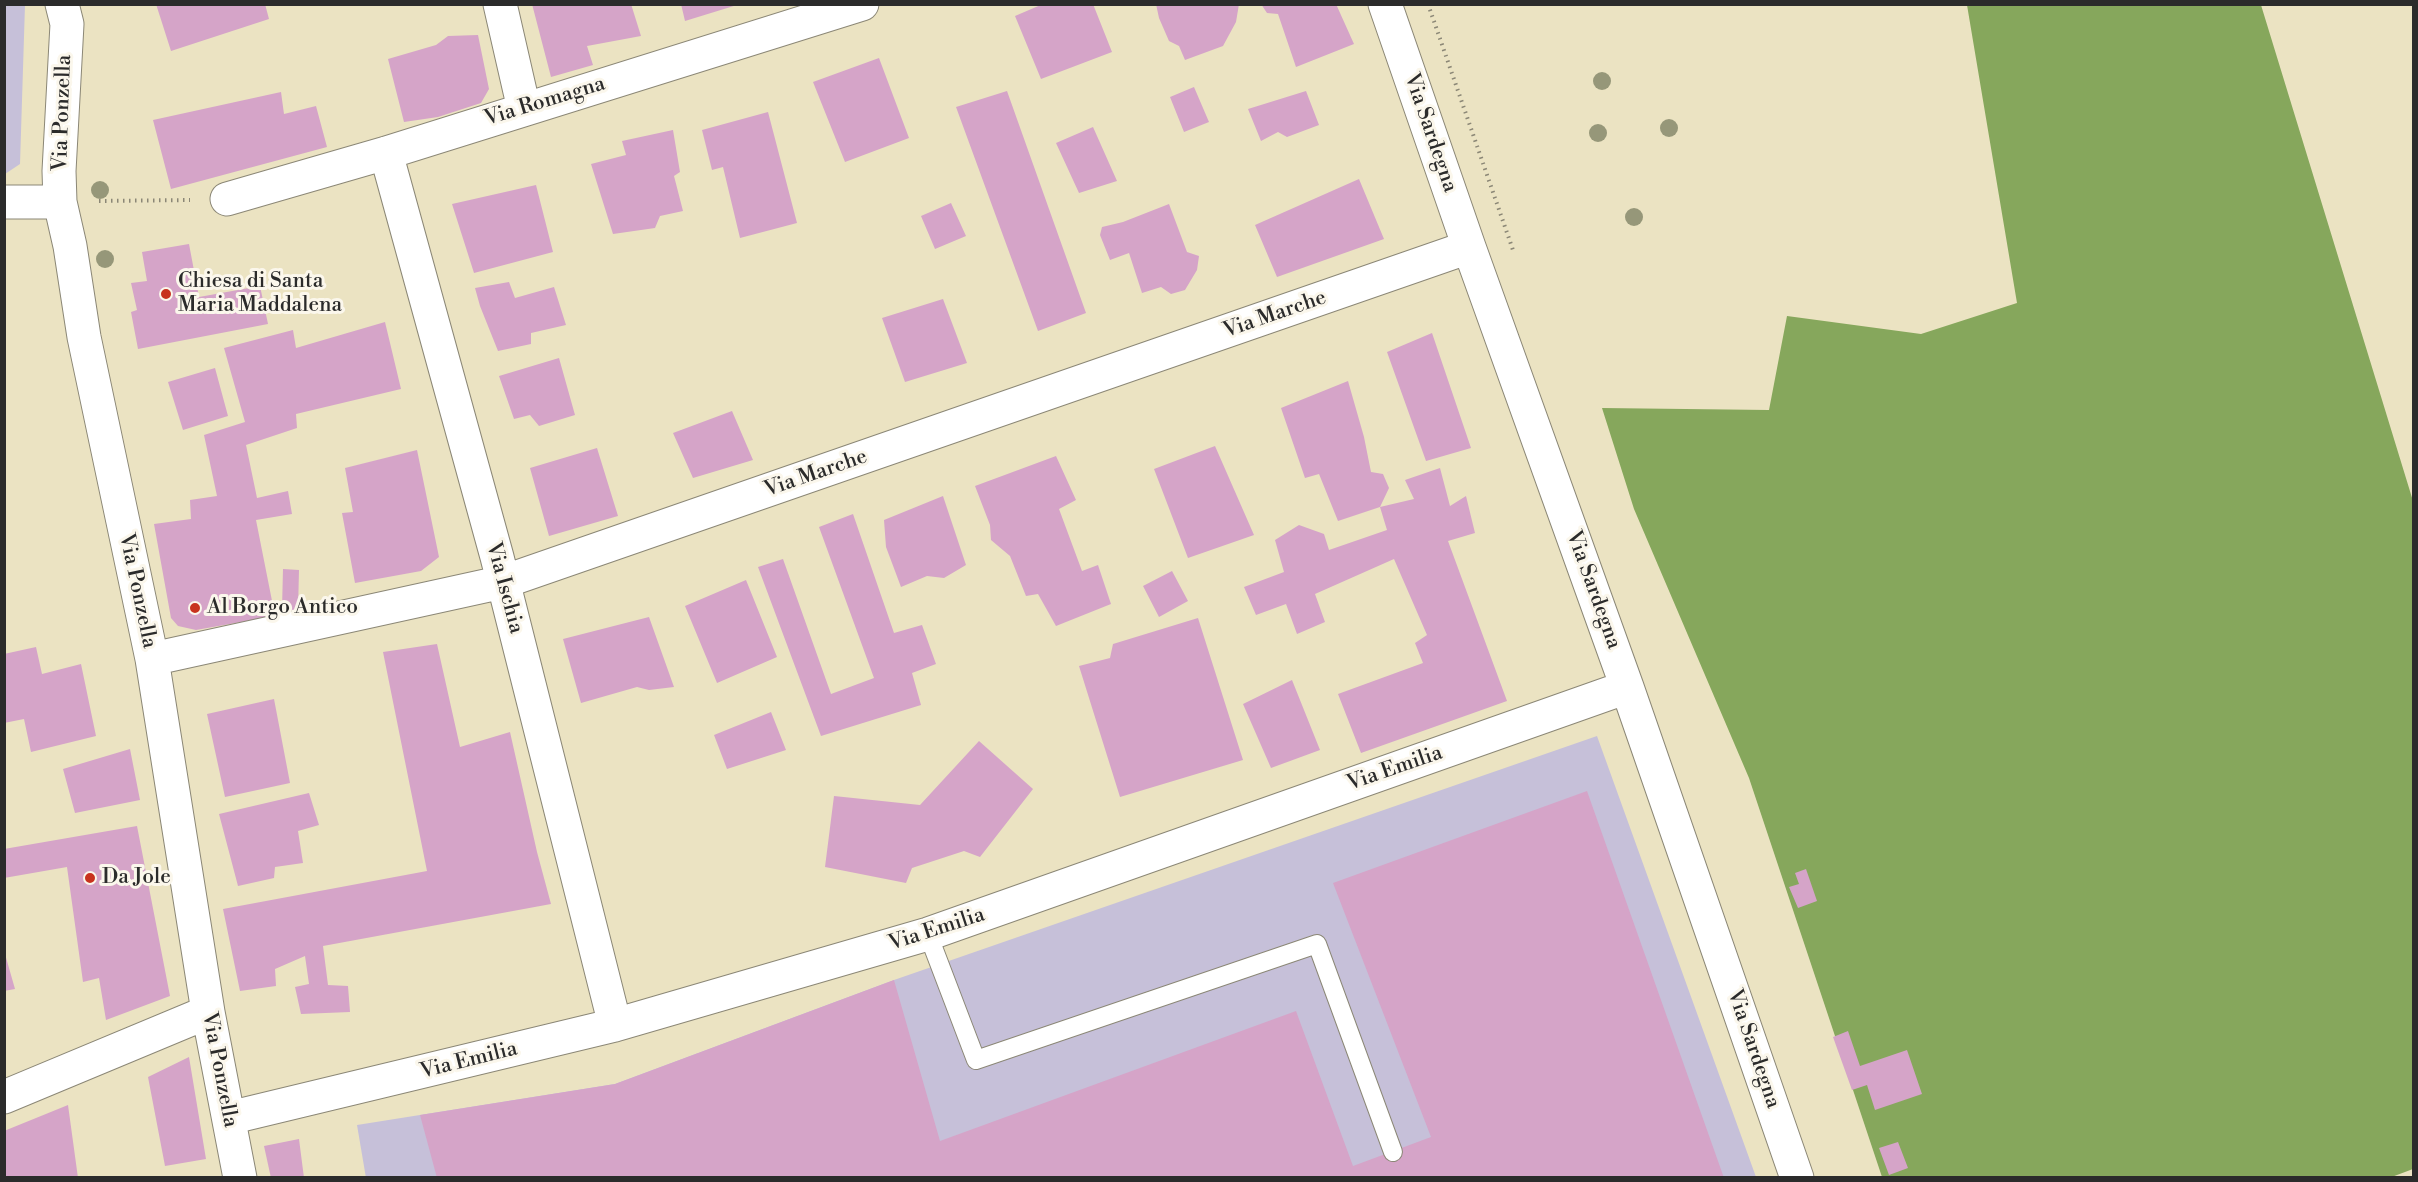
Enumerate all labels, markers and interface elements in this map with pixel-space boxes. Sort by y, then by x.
street label: Via Ponzella [48,54,78,172]
street label: Via Sardegna [1398,70,1462,196]
street label: Via Romagna [482,72,608,132]
place label: Chiesa di Santa Maria Maddalena [178,269,342,319]
street label: Via Marche [1220,286,1330,344]
marker: Chiesa di Santa Maria Maddalena [159,287,173,301]
street label: Via Marche [761,445,871,503]
street label: Via Sardegna [1560,528,1626,652]
street label: Via Ponzella [113,531,161,651]
street label: Via Ischia [480,540,528,636]
place label: Al Borgo Antico [207,595,358,621]
marker: Al Borgo Antico [188,601,202,615]
street label: Via Emilia [1344,741,1446,797]
place label: Da Jole [102,865,171,891]
marker: Da Jole [83,871,97,885]
street label: Via Emilia [886,903,988,957]
street label: Via Sardegna [1721,986,1785,1112]
street label: Via Ponzella [195,1010,243,1130]
street label: Via Emilia [418,1037,520,1085]

